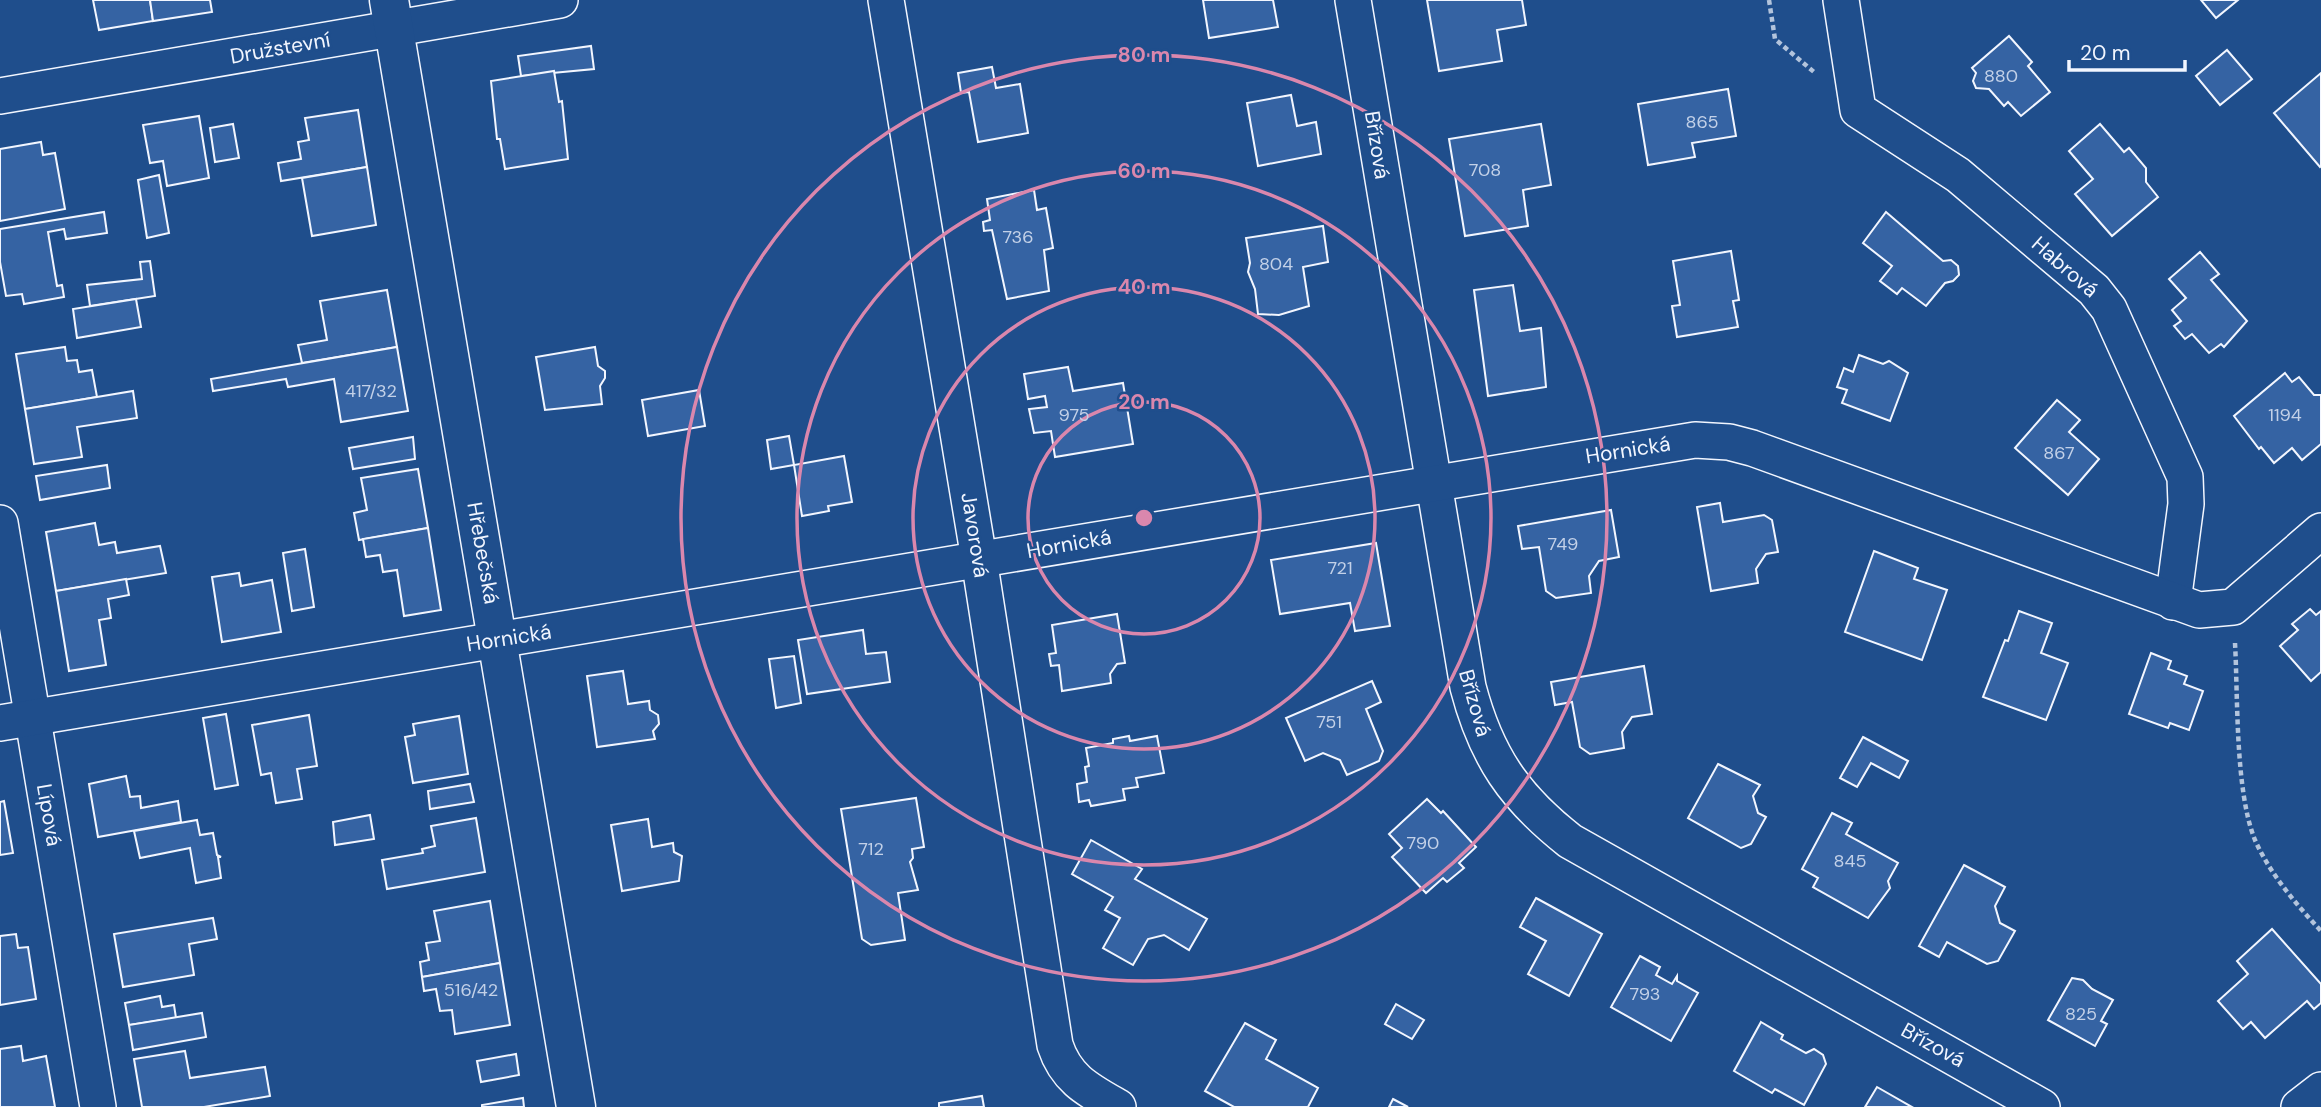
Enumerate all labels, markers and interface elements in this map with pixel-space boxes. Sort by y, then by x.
street label: Družstevní [228,25,333,71]
scale bar [2069,28,2184,72]
text: 20 m [2080,39,2131,67]
text: 80 m [1118,41,1170,69]
house number: 880 [1984,64,2018,88]
street label: Břízová [1358,109,1396,181]
house number: 865 [1686,110,1718,134]
text: 60 m [1118,157,1170,185]
house number: 708 [1469,158,1501,182]
house number: 736 [1002,225,1034,249]
street label: Habrová [2026,230,2104,304]
house number: 804 [1259,252,1293,276]
text: 40 m [1117,273,1171,301]
house number: 417/32 [345,379,397,403]
text: 20 m [1118,388,1170,416]
house number: 975 [1059,403,1089,427]
house number: 1194 [2268,403,2302,427]
street label: Hornická [1584,429,1672,471]
house number: 867 [2043,441,2075,465]
street label: Javorová [954,490,996,580]
street label: Hřebečská [460,500,506,606]
centre of rings [1132,506,1156,530]
street label: Hornická [1024,523,1114,565]
house number: 749 [1548,532,1578,556]
house number: 721 [1327,556,1353,580]
street label: Hornická [465,617,553,659]
street label: Břízová [1452,666,1498,740]
house number: 751 [1316,710,1342,734]
street label: Lípová [30,782,68,848]
house number: 790 [1407,831,1439,855]
house number: 712 [858,837,884,861]
house number: 845 [1834,849,1866,873]
house number: 516/42 [444,978,498,1002]
house number: 793 [1630,982,1660,1006]
house number: 825 [2065,1002,2097,1026]
street label: Břízová [1896,1016,1970,1074]

